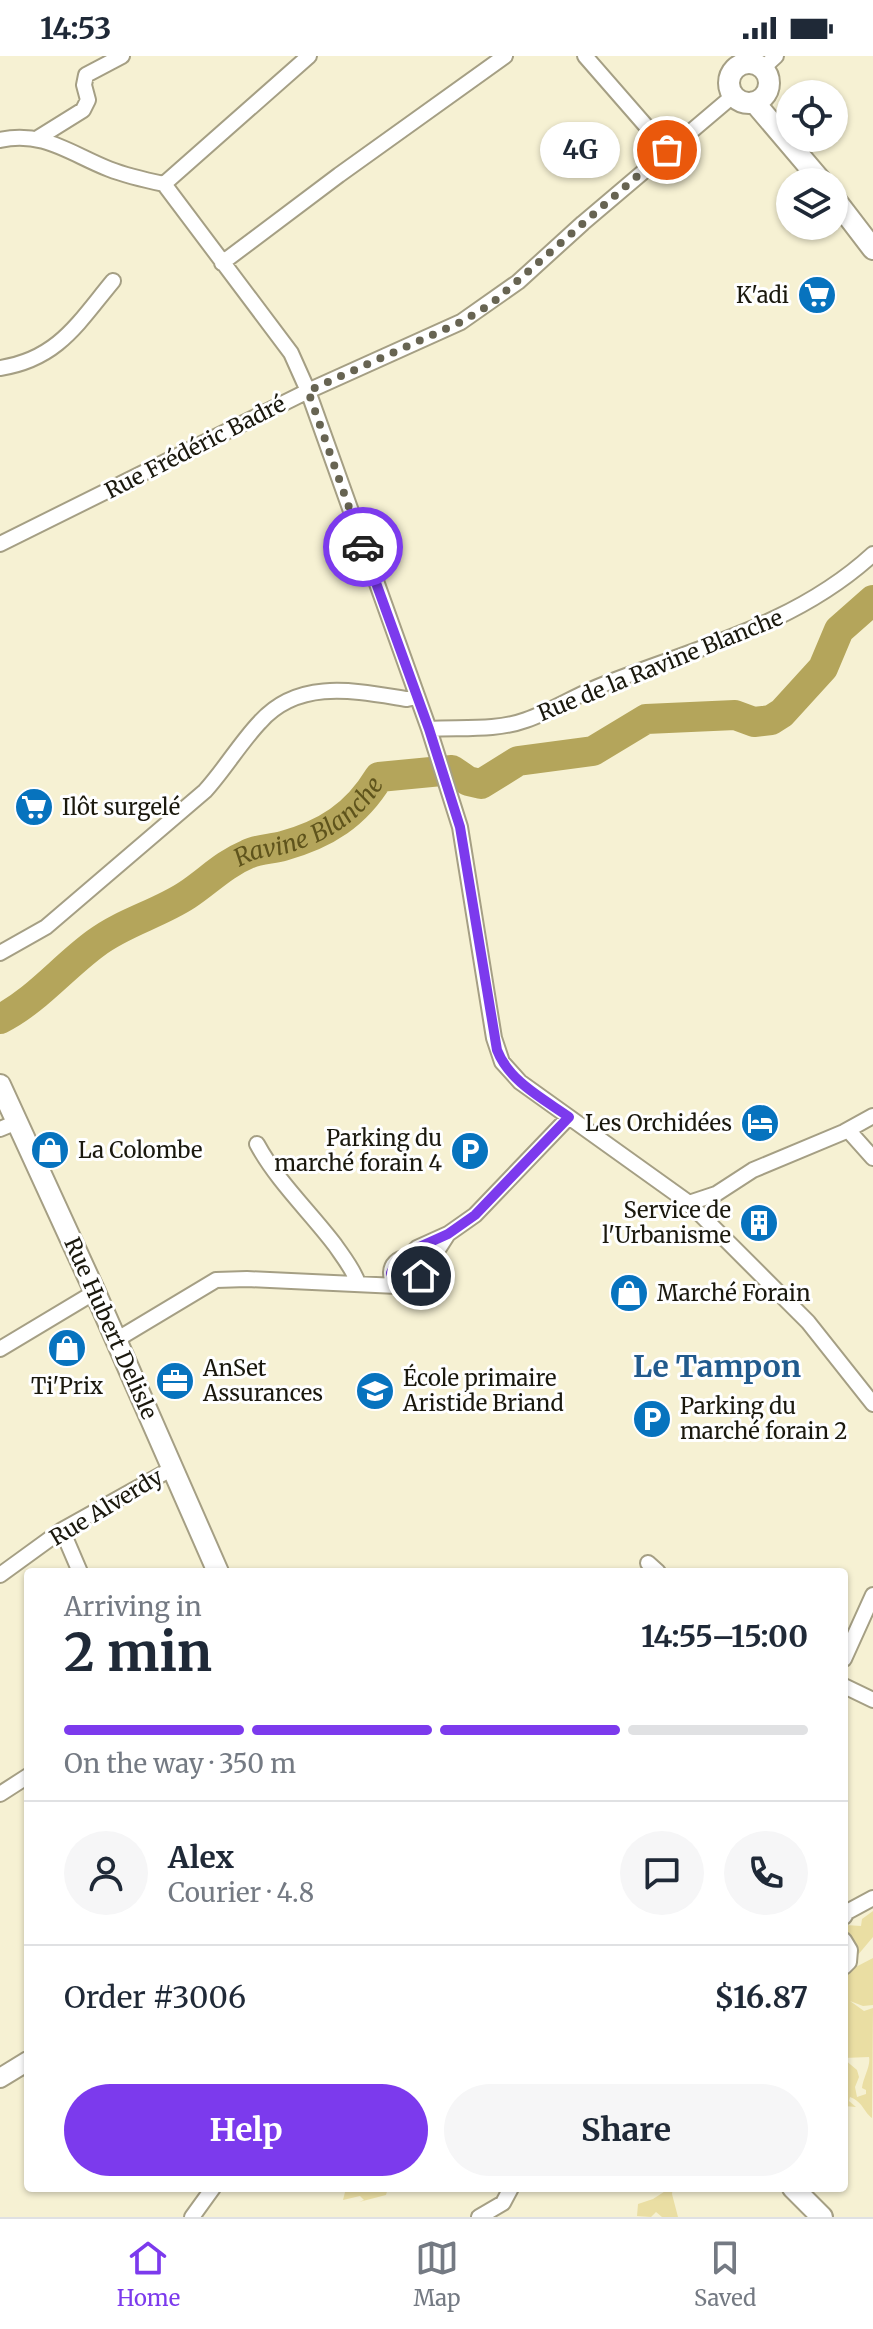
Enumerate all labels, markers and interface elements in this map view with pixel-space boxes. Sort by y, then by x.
text: 14:53 [40,9,111,47]
map controls [776,80,848,240]
button: locate [776,80,848,152]
pin [633,116,701,184]
callout: 4G [539,122,619,178]
icon: bag [645,128,689,172]
text: 4G [562,133,598,166]
button: layers [776,168,848,240]
supermarket icon: K'adi [796,274,838,316]
place label: K'adi [736,281,789,309]
street label: Rue Frédéric Badré [100,389,290,505]
courier [323,507,403,587]
icon: car [341,525,385,569]
street label: Rue de la Ravine Blanche [533,603,787,727]
water label: Ravine Blanche [229,771,390,873]
supermarket icon: Ilôt surgelé [13,786,55,828]
place label: Ilôt surgelé [62,793,180,821]
hotel icon: Les Orchidées [739,1102,781,1144]
place label: Les Orchidées [585,1109,732,1137]
place label: Parking du marché forain 4 [274,1124,442,1177]
shop icon: La Colombe [29,1129,71,1171]
parking icon: Parking du marché forain 4 [449,1130,491,1172]
place label: La Colombe [78,1136,203,1164]
place label: Service de l'Urbanisme [602,1196,731,1249]
building icon: Service de l'Urbanisme [738,1202,780,1244]
street label: Rue Hubert Delisle [58,1233,164,1423]
pin [387,1242,455,1310]
icon: home [399,1254,443,1298]
shop icon: Marché Forain [608,1272,650,1314]
place label: Marché Forain [657,1279,811,1307]
shop icon: Ti'Prix [46,1327,88,1369]
district label: Le Tampon [633,1347,801,1385]
place label: AnSet Assurances [202,1354,323,1407]
office icon: AnSet Assurances [154,1360,196,1402]
place label: École primaire Aristide Briand [402,1363,564,1417]
school or university icon: École primaire Aristide Briand [354,1370,396,1412]
place label: Ti'Prix [31,1372,103,1400]
place label: Parking du marché forain 2 [680,1392,847,1445]
parking icon: Parking du marché forain 2 [631,1398,673,1440]
street label: Rue Alverdy [44,1462,168,1552]
text: Arriving in [64,1590,202,1623]
text: 14:55–15:00 [641,1617,808,1655]
text: 2 min [64,1620,212,1685]
text: On the way · 350 m [64,1747,296,1780]
button: person [64,1831,148,1915]
button: chat [620,1831,704,1915]
button: phone [724,1831,808,1915]
text: Alex [168,1838,234,1876]
text: Courier · 4.8 [168,1876,314,1909]
text: Order #3006 [64,1978,246,2016]
text: $16.87 [714,1978,808,2016]
button: Help [64,2084,428,2176]
button: Share [444,2084,808,2176]
tab: Home [117,2236,180,2312]
tab: Map [414,2236,460,2312]
tab: Saved [694,2236,756,2312]

